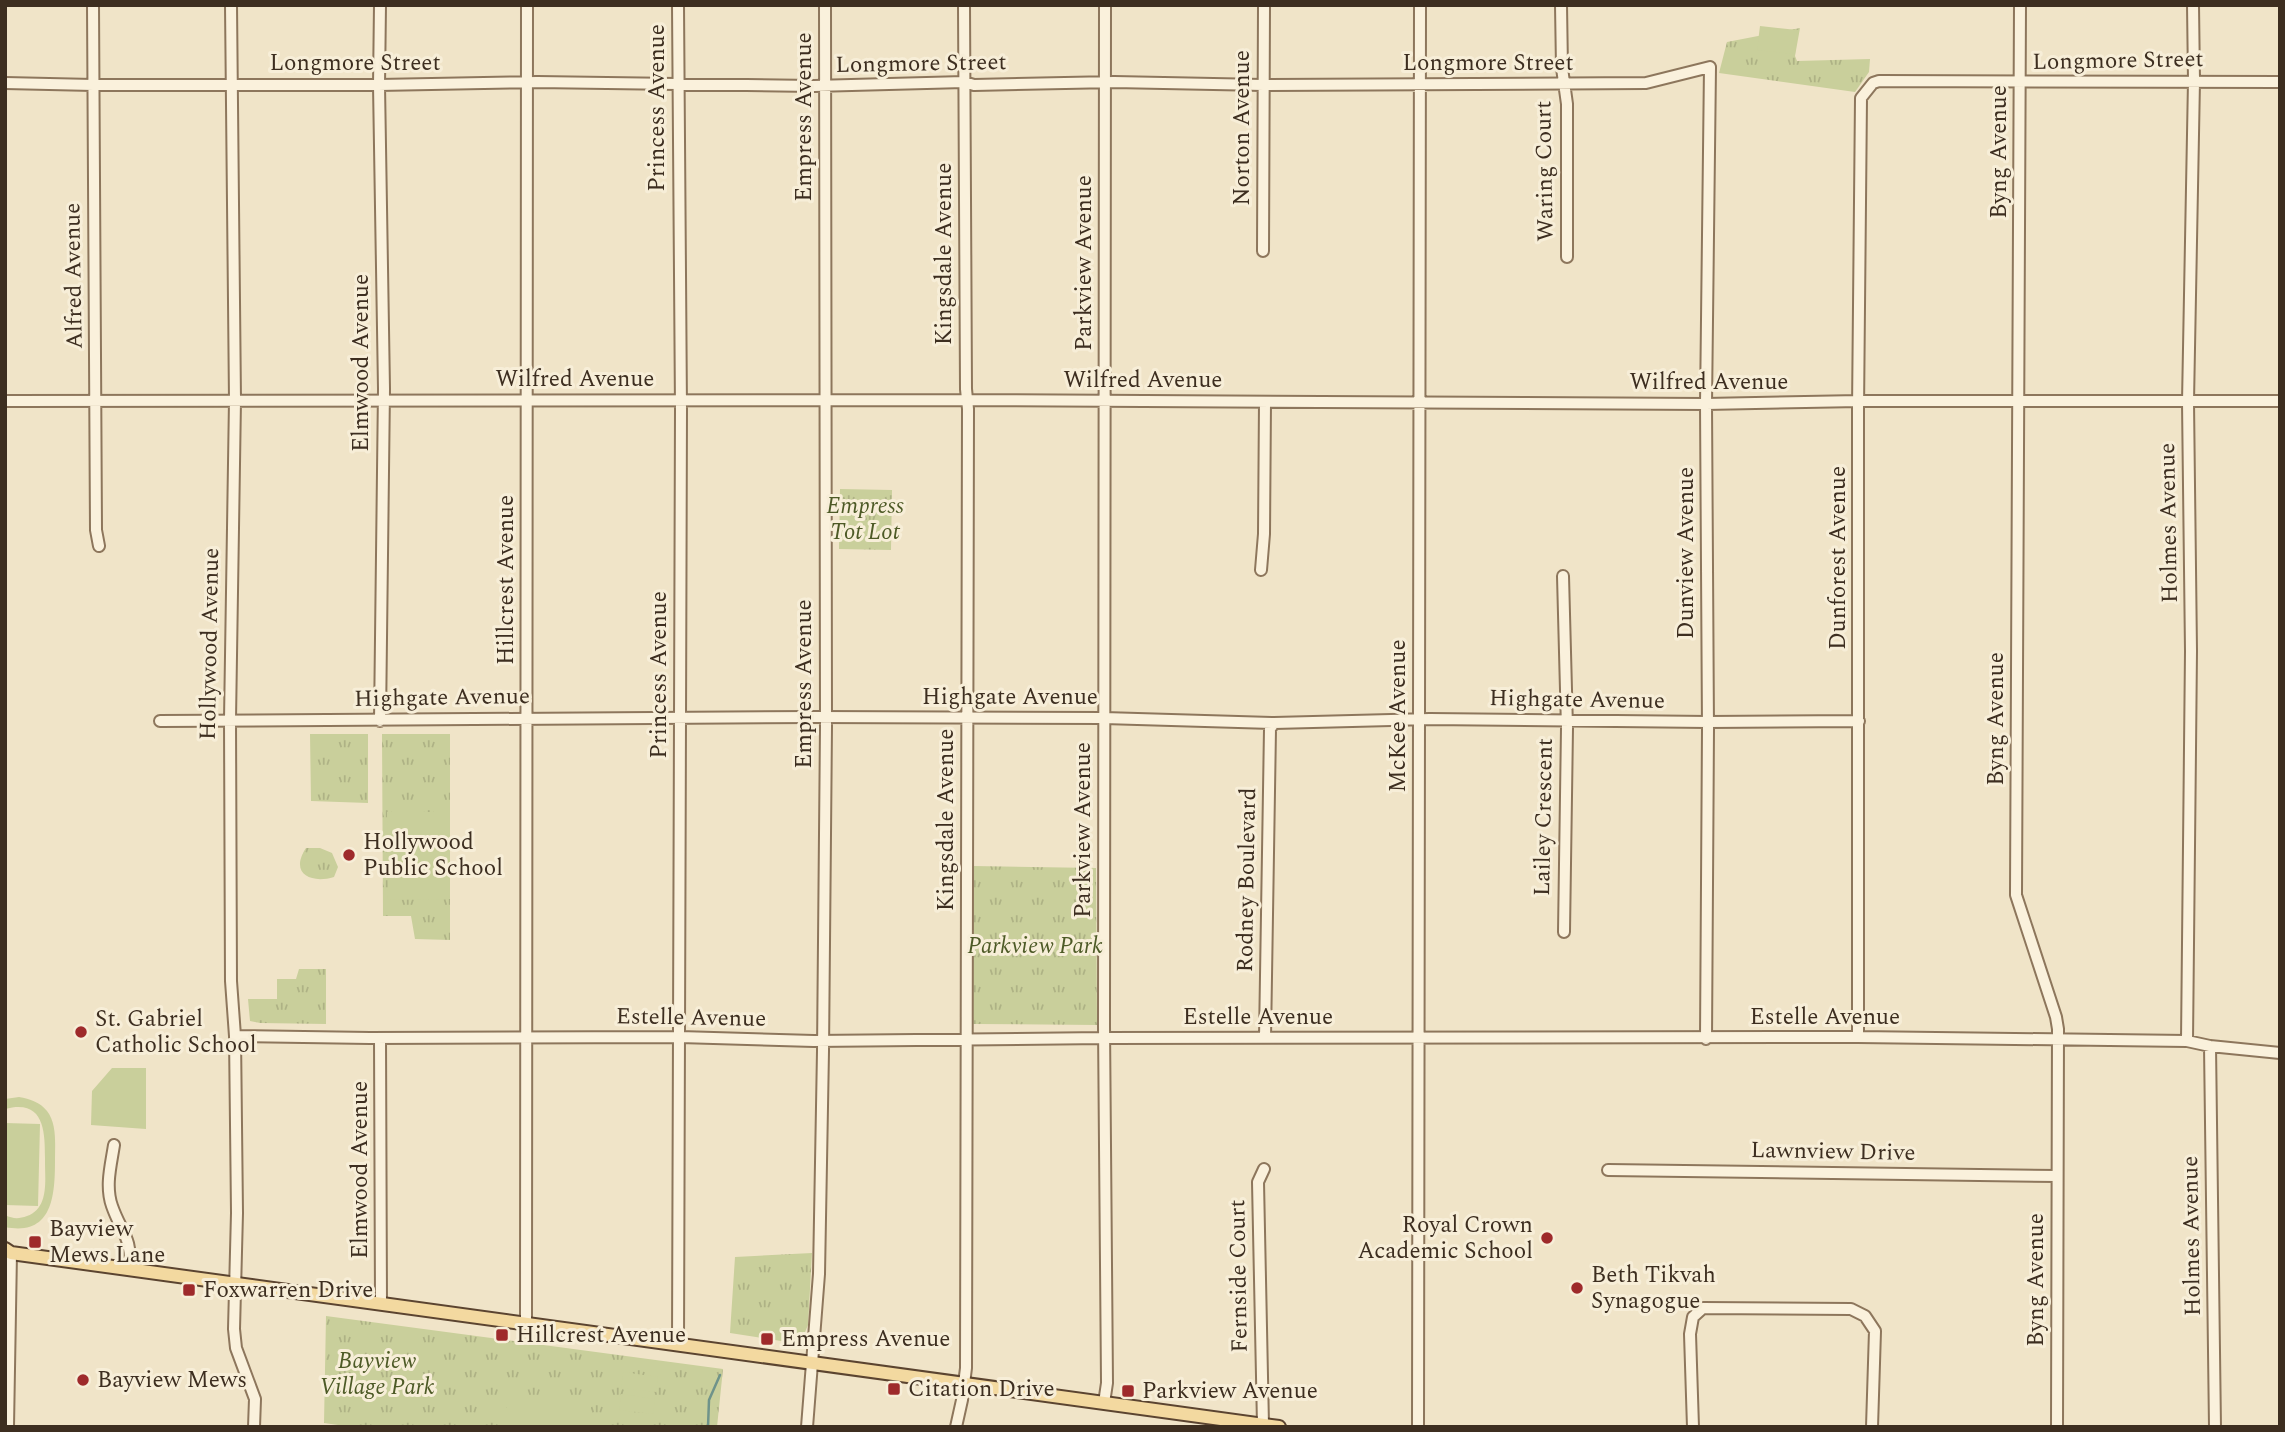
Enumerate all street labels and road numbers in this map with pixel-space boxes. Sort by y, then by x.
street label: Princess Avenue [640,24,675,192]
street label: Empress Avenue [787,32,822,202]
street label: Longmore Street [2032,42,2204,80]
street label: Longmore Street [835,45,1007,83]
street label: Longmore Street [269,46,441,81]
street label: Longmore Street [1402,46,1574,81]
street label: Norton Avenue [1225,50,1260,206]
street label: Byng Avenue [1982,85,2017,219]
street label: Waring Court [1526,100,1564,242]
street label: Kingsdale Avenue [927,163,962,345]
street label: Parkview Avenue [1067,175,1102,351]
street label: Alfred Avenue [55,202,93,350]
street label: Elmwood Avenue [344,274,379,452]
street label: Wilfred Avenue [496,362,654,397]
street label: Wilfred Avenue [1064,363,1222,398]
street label: Wilfred Avenue [1630,365,1788,400]
street label: Holmes Avenue [2150,443,2188,603]
street label: Dunforest Avenue [1821,466,1856,650]
street label: Dunview Avenue [1669,467,1704,639]
street label: Hillcrest Avenue [489,495,524,665]
street label: Hollywood Avenue [191,547,229,741]
street label: Princess Avenue [642,591,677,759]
street label: Empress Avenue [787,599,822,769]
street label: McKee Avenue [1381,639,1416,793]
street label: Byng Avenue [1979,652,2014,786]
street label: Highgate Avenue [354,679,530,717]
street label: Highgate Avenue [922,680,1098,715]
street label: Highgate Avenue [1489,681,1665,719]
street label: Kingsdale Avenue [929,729,964,911]
street label: Lailey Crescent [1525,738,1563,896]
street label: Parkview Avenue [1066,742,1101,918]
street label: Rodney Boulevard [1228,787,1266,973]
street label: Estelle Avenue [616,999,766,1037]
street label: Estelle Avenue [1183,1000,1333,1035]
street label: Estelle Avenue [1750,1000,1900,1035]
street label: Elmwood Avenue [343,1081,378,1259]
street label: Lawnview Drive [1750,1133,1916,1171]
street label: Holmes Avenue [2173,1156,2211,1316]
street label: Fernside Court [1220,1199,1258,1353]
street label: Byng Avenue [2019,1213,2054,1347]

